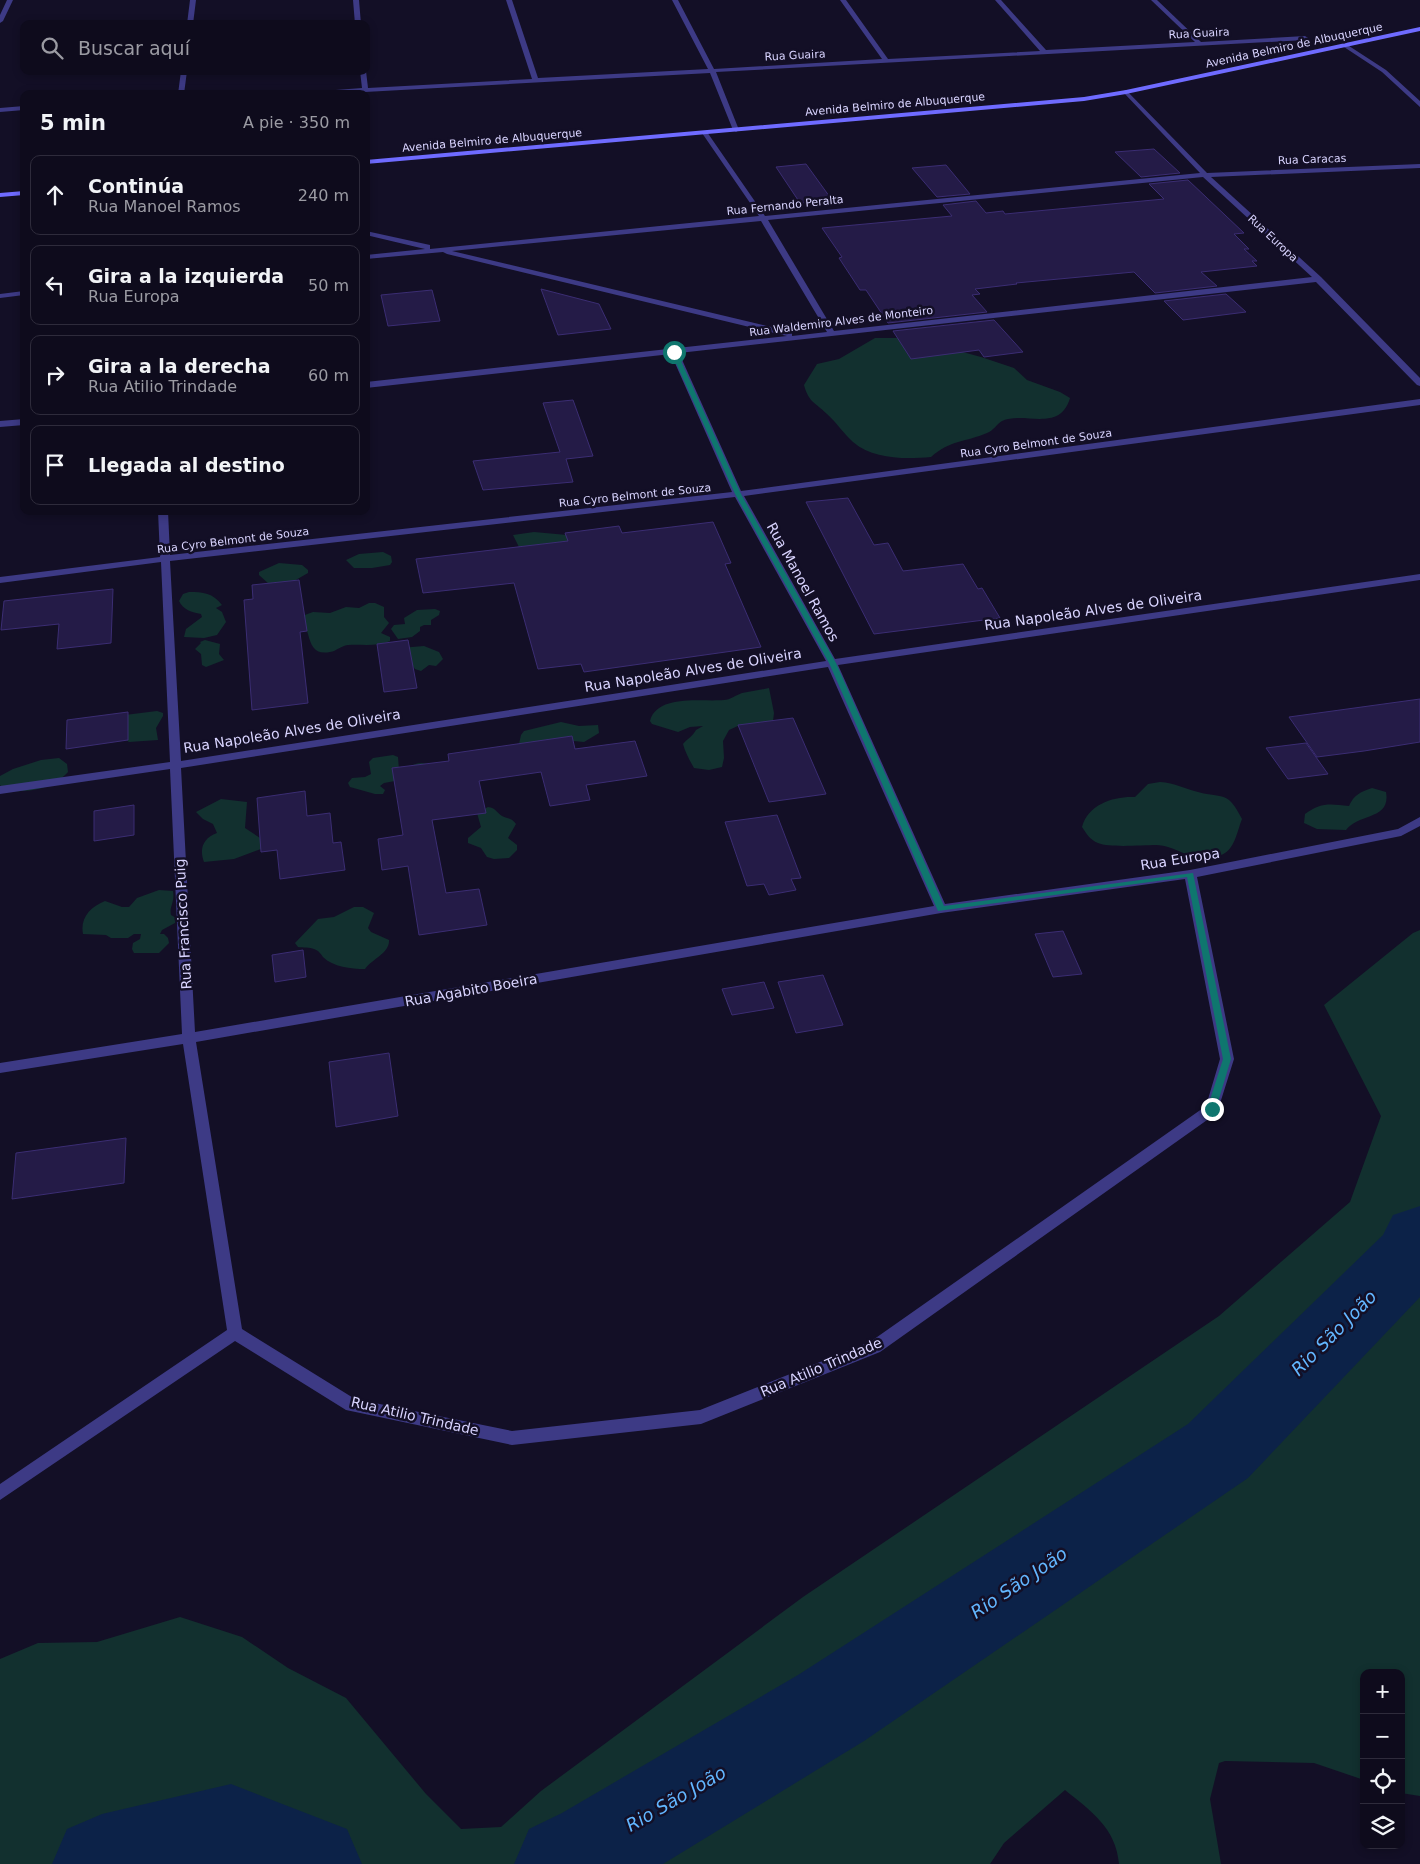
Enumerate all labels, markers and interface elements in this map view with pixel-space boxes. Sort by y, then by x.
search box [20,20,370,75]
street label: Avenida Belmiro de Albuquerque [1204,20,1384,71]
street label: Rua Guaira [1168,25,1230,42]
icon: search [38,34,66,62]
text: Buscar aquí [78,37,190,59]
street label: Rua Guaira [764,47,826,64]
street label: Avenida Belmiro de Albuquerque [805,90,986,119]
text: 5 min [40,111,106,135]
text: A pie · 350 m [243,113,350,132]
street label: Avenida Belmiro de Albuquerque [402,126,583,155]
street label: Rua Caracas [1278,152,1347,167]
text: Continúa [88,175,184,197]
icon: ahead [41,181,69,209]
text: 240 m [298,186,349,205]
street label: Rua Fernando Peralta [726,193,844,218]
text: Rua Manoel Ramos [88,197,241,216]
street label: Rua Europa [1245,212,1300,265]
text: Gira a la izquierda [88,265,284,287]
icon: left [41,271,69,299]
text: 50 m [308,276,349,295]
text: Rua Europa [88,287,180,306]
street label: Rua Waldemiro Alves de Monteiro [748,304,934,339]
route start [663,341,686,364]
text: Gira a la derecha [88,355,271,377]
icon: right [41,361,69,389]
text: 60 m [308,366,349,385]
text: Rua Atilio Trindade [88,377,237,396]
street label: Rua Cyro Belmont de Souza [959,426,1113,461]
icon: arrive [41,451,69,479]
text: Llegada al destino [88,454,285,476]
street label: Rua Cyro Belmont de Souza [558,481,712,510]
street label: Rua Manoel Ramos [764,520,842,644]
street label: Rua Cyro Belmont de Souza [156,525,310,556]
street label: Rua Napoleão Alves de Oliveira [983,587,1203,633]
street label: Rua Napoleão Alves de Oliveira [583,645,803,695]
street label: Rua Napoleão Alves de Oliveira [182,706,402,756]
street label: Rua Europa [1139,845,1221,873]
street label: Rua Francisco Puig [172,858,194,990]
street label: Rua Agabito Boeira [403,970,539,1010]
route end [1201,1098,1224,1121]
water label: Rio São João [1287,1286,1381,1380]
street label: Rua Atilio Trindade [758,1334,884,1400]
street label: Rua Atilio Trindade [350,1394,480,1438]
water label: Rio São João [967,1543,1071,1623]
map controls [1360,1669,1405,1849]
button: + [1360,1669,1405,1714]
button: − [1360,1714,1405,1759]
button: locate [1360,1759,1405,1804]
water label: Rio São João [622,1762,729,1836]
button: layers [1360,1804,1405,1849]

